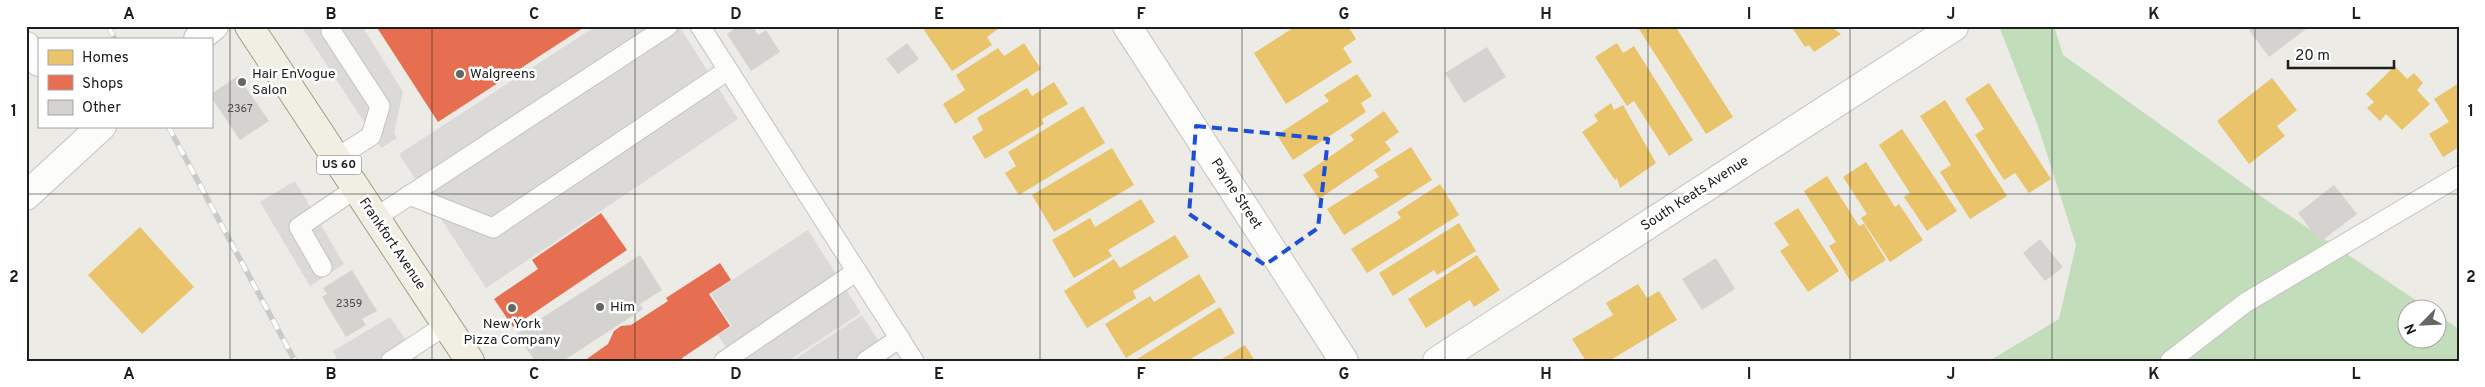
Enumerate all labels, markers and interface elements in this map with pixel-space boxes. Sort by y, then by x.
text: A [123,5,135,25]
text: B [325,5,337,25]
text: C [529,5,539,25]
text: D [730,5,742,25]
text: E [934,5,944,25]
text: F [1136,5,1146,25]
text: G [1339,5,1349,25]
text: H [1540,5,1552,25]
text: I [1747,5,1751,25]
text: J [1947,5,1955,25]
text: K [2148,5,2160,25]
text: L [2351,5,2361,25]
legend [38,38,212,128]
scale bar [2288,38,2394,70]
text: 20 m [2295,47,2330,66]
text: Homes [82,49,129,68]
place label: Hair EnVogue Salon [252,66,335,99]
place label: Walgreens [470,66,535,83]
marker: Walgreens [454,68,466,80]
text: Shops [82,75,123,94]
marker: Hair EnVogue Salon [236,76,248,88]
text: Other [82,99,121,118]
text: 1 [11,102,17,122]
house number: 2367 [227,102,253,116]
text: 1 [2468,102,2474,122]
street label: South Keats Avenue [1638,153,1752,235]
street label: Payne Street [1207,155,1265,233]
road number: US 60 [316,156,362,174]
street label: Frankfort Avenue [355,195,429,293]
text: 2 [9,268,19,288]
text: 2 [2466,268,2476,288]
house number: 2359 [336,297,362,311]
place label: Him [610,299,635,316]
north arrow [2398,300,2448,350]
marker: Him [594,301,606,313]
marker: New York Pizza Company [506,302,518,314]
place label: New York Pizza Company [464,316,561,349]
text: N [2402,321,2421,337]
text: A [123,365,135,385]
text: B [325,365,337,385]
text: C [529,365,539,385]
text: D [730,365,742,385]
text: E [934,365,944,385]
text: F [1136,365,1146,385]
text: G [1339,365,1349,385]
text: H [1540,365,1552,385]
text: I [1747,365,1751,385]
text: J [1947,365,1955,385]
text: K [2148,365,2160,385]
text: L [2351,365,2361,385]

